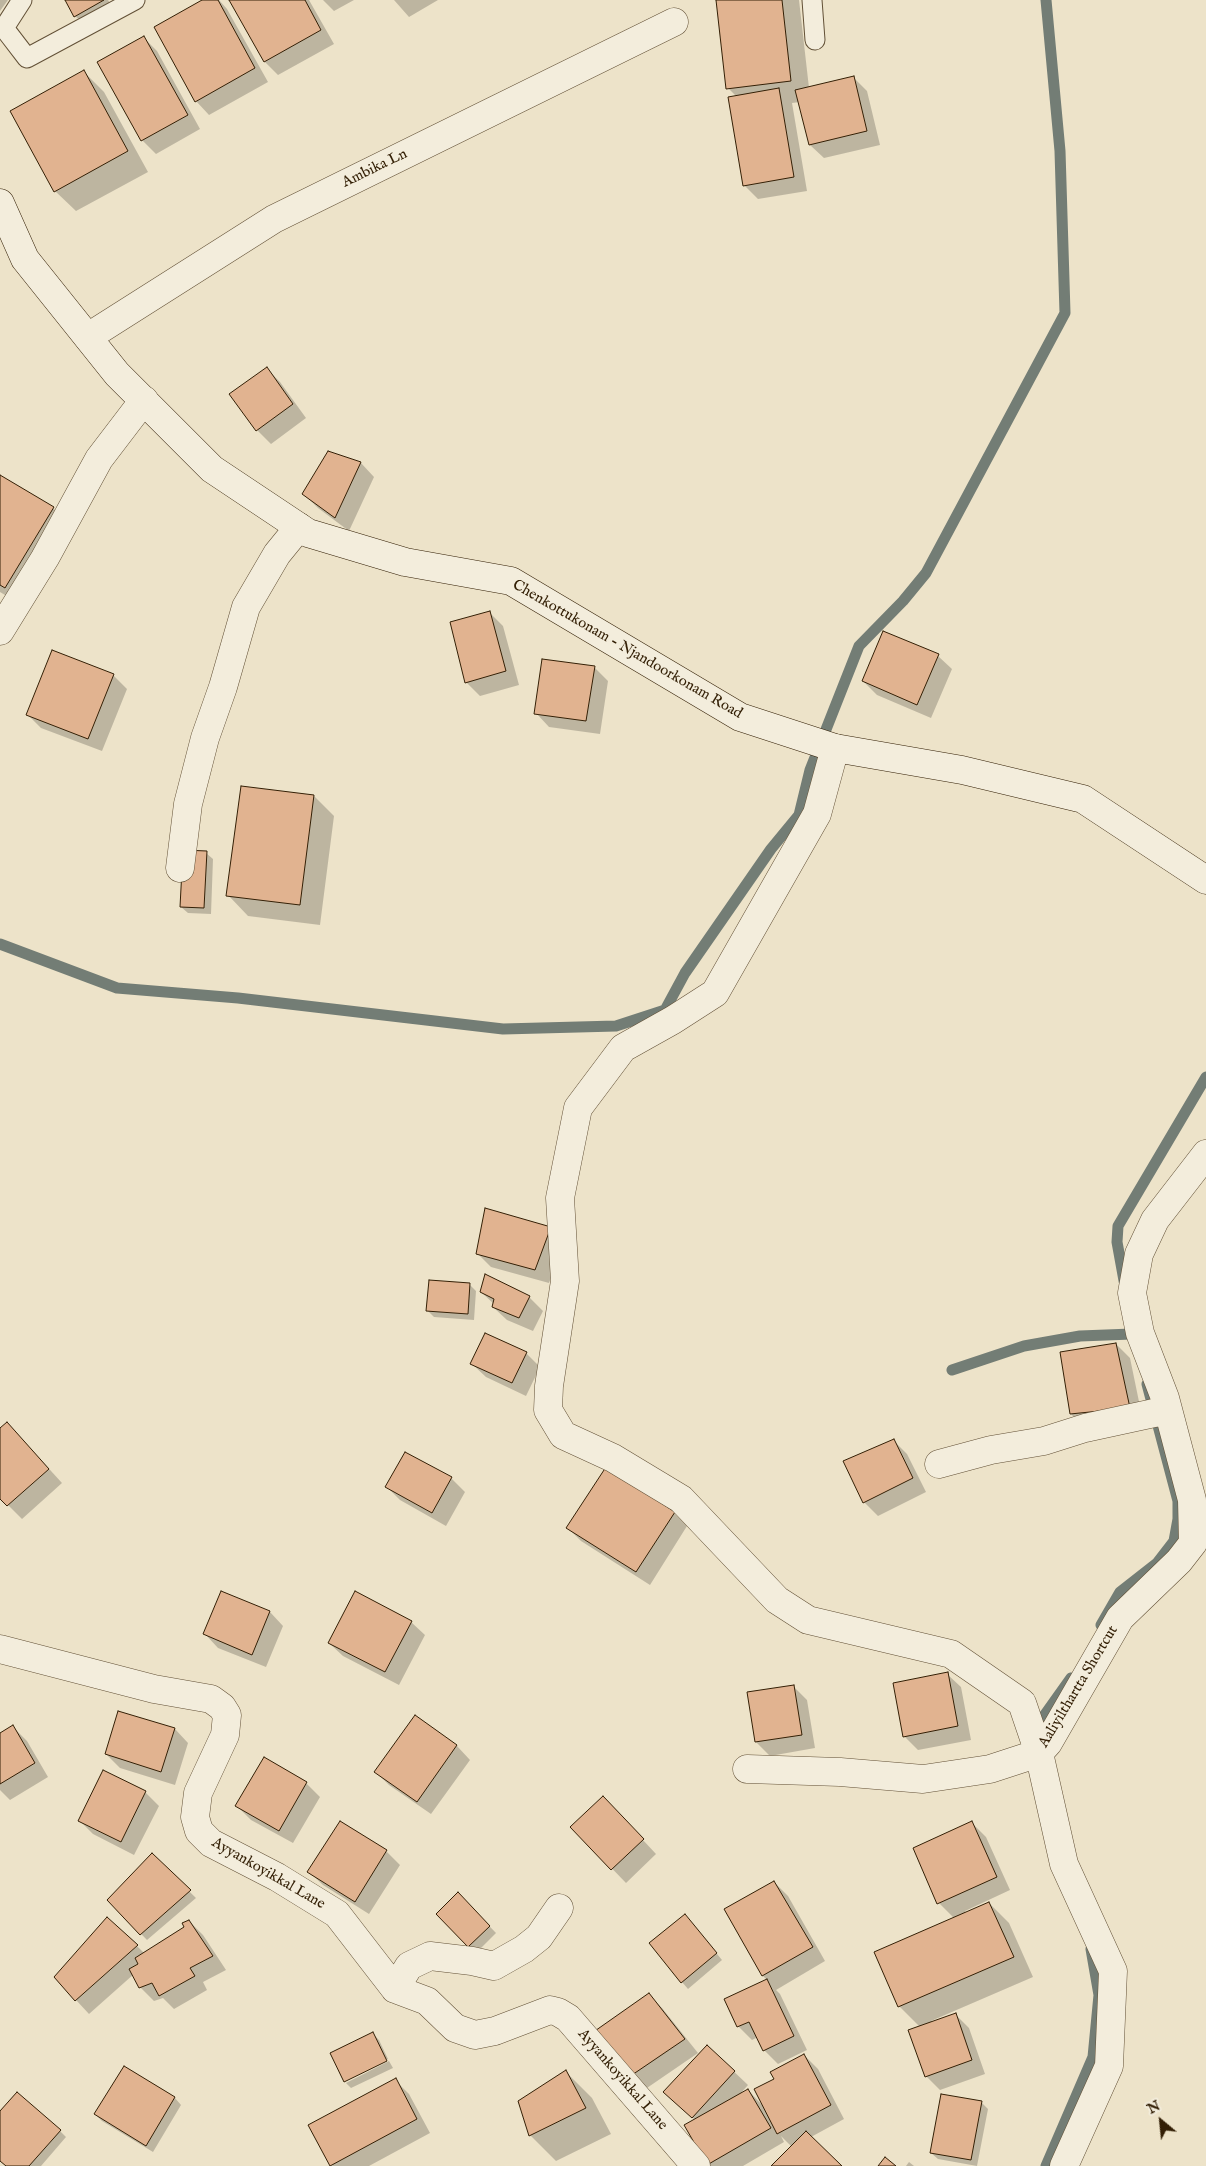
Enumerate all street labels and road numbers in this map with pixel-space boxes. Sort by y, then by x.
street label: Ambika Ln [340,146,410,192]
street label: Chenkottukonam - Njandoorkonam Road [509,576,745,724]
street label: Aaliyilthartta Shortcut [1035,1623,1123,1751]
street label: Ayyankoyikkal Lane [208,1834,328,1914]
street label: Ayyankoyikkal Lane [573,2026,671,2134]

